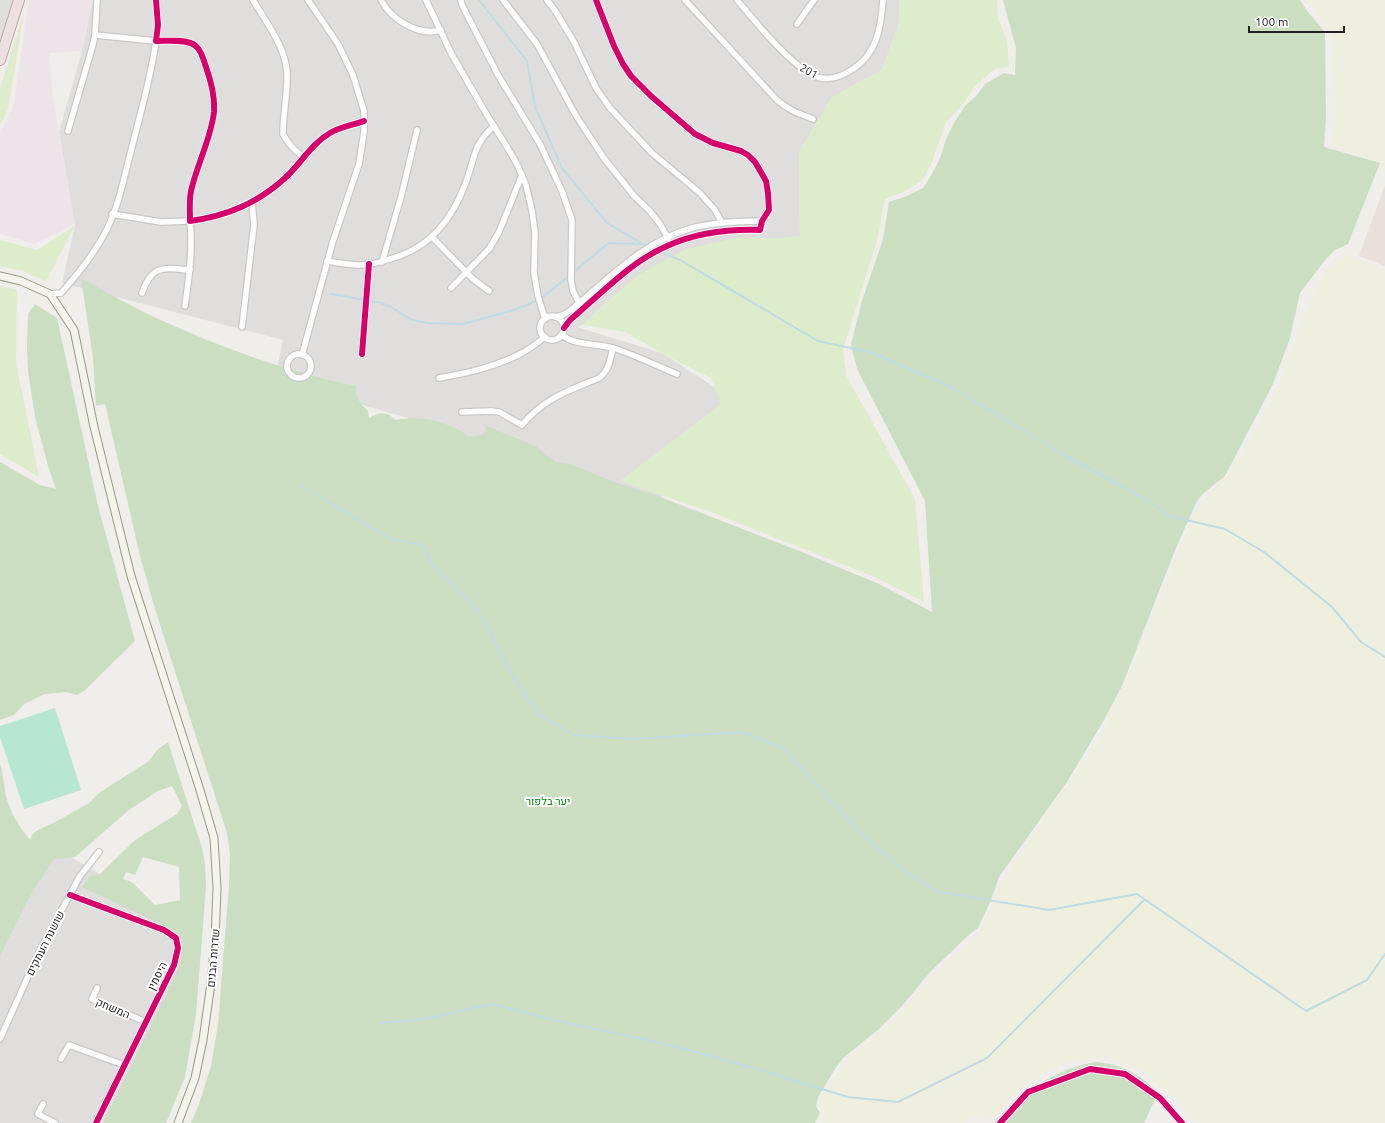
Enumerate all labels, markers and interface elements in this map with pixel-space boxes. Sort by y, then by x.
scale bar [1249,8,1344,34]
text: 100 m [1255,15,1288,28]
street label: 201 [798,61,820,81]
park label: יער בלפור [526,795,570,807]
street label: שושנת העמקים [24,909,66,977]
street label: שדרות הבנים [204,928,222,988]
street label: היסמין [145,960,169,992]
street label: המשחק [94,996,132,1020]

